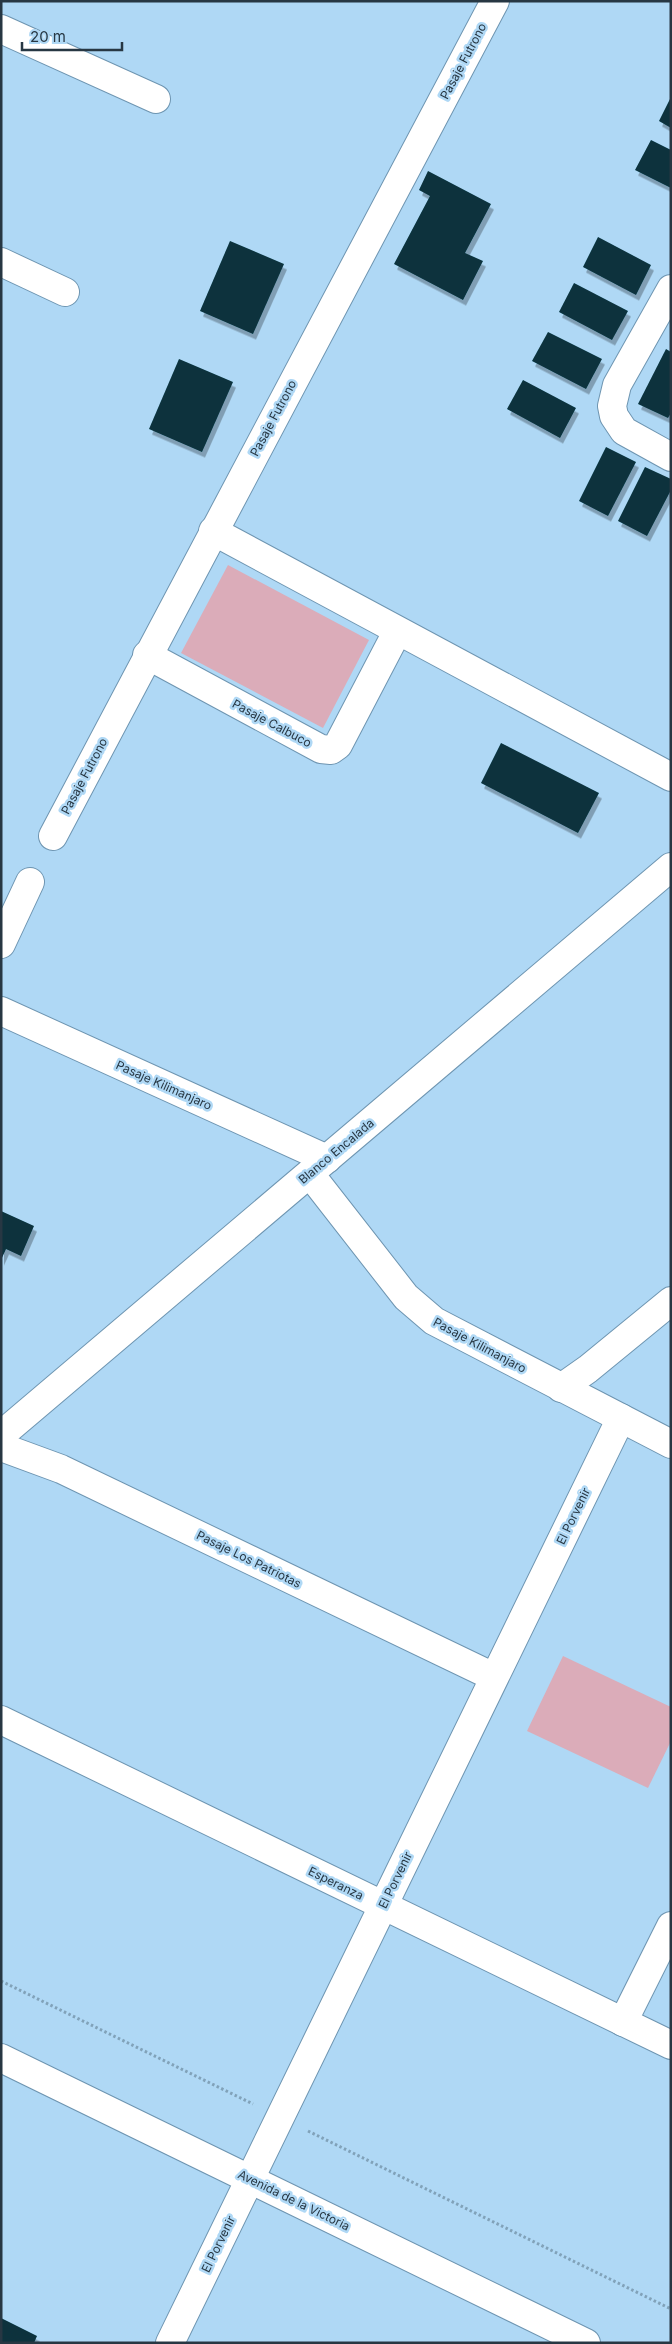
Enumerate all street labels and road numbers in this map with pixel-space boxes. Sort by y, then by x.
street label: Pasaje Futrono [437,20,489,102]
street label: Pasaje Futrono [247,377,299,459]
street label: Pasaje Calbuco [230,696,314,750]
street label: Pasaje Futrono [58,735,110,817]
street label: Pasaje Kilimanjaro [114,1057,214,1113]
street label: Blanco Encalada [295,1115,377,1187]
street label: Pasaje Kilimanjaro [431,1314,529,1376]
street label: El Porvenir [553,1485,593,1547]
street label: Pasaje Los Patriotas [194,1527,304,1591]
street label: El Porvenir [375,1849,415,1911]
street label: Esperanza [306,1863,366,1903]
street label: Avenida de la Victoria [236,2166,352,2234]
street label: El Porvenir [198,2213,238,2275]

